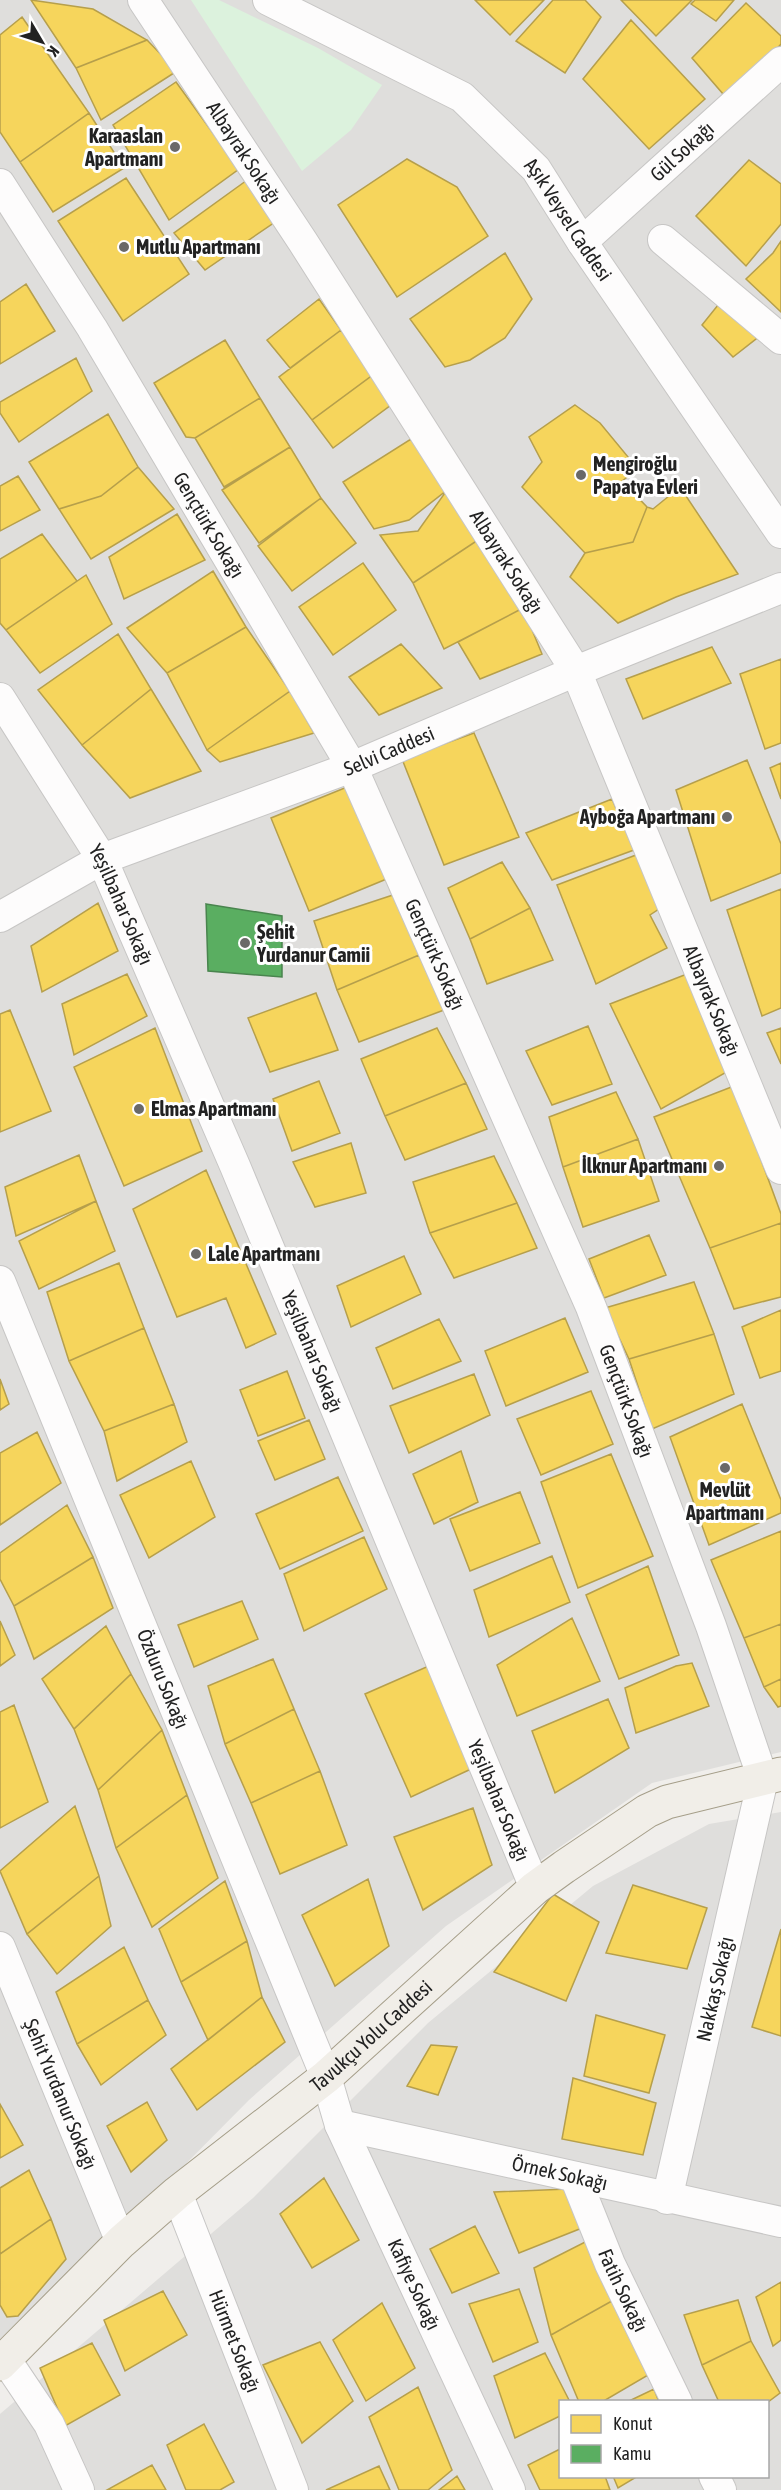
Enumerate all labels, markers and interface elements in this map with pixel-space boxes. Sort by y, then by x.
north arrow [12,12,72,72]
text: K [44,43,63,60]
street label: Albayrak Sokağı [202,97,286,208]
street label: Gül Sokağı [645,117,718,186]
place label: Karaaslan Apartmanı [84,124,163,170]
marker: Karaaslan Apartmanı [168,140,182,154]
street label: Aşık Veysel Caddesi [520,153,617,285]
place label: Mutlu Apartmanı [136,235,261,258]
marker: Mutlu Apartmanı [117,240,131,254]
place label: Mengiroğlu Papatya Evleri [593,452,698,498]
street label: Gençtürk Sokağı [169,468,249,582]
marker: Mengiroğlu Papatya Evleri [574,468,588,482]
street label: Albayrak Sokağı [466,506,548,617]
street label: Selvi Caddesi [340,721,438,780]
place label: Ayboğa Apartmanı [579,805,715,828]
marker: Ayboğa Apartmanı [720,810,734,824]
street label: Yeşilbahar Sokağı [85,840,158,968]
street label: Gençtürk Sokağı [401,895,470,1013]
place label: Şehit Yurdanur Camii [256,920,370,966]
marker: Şehit Yurdanur Camii [238,936,252,950]
street label: Albayrak Sokağı [679,942,745,1059]
place label: Elmas Apartmanı [151,1097,276,1120]
marker: Elmas Apartmanı [132,1102,146,1116]
place label: İlknur Apartmanı [582,1154,707,1177]
marker: İlknur Apartmanı [712,1159,726,1173]
place label: Lale Apartmanı [208,1242,320,1265]
marker: Lale Apartmanı [189,1247,203,1261]
street label: Yeşilbahar Sokağı [277,1287,348,1415]
street label: Gençtürk Sokağı [595,1341,659,1460]
marker: Mevlüt Apartmanı [718,1461,732,1475]
place label: Mevlüt Apartmanı [685,1478,764,1524]
street label: Özduru Sokağı [133,1626,194,1732]
street label: Yeşilbahar Sokağı [464,1736,534,1864]
street label: Nakkaş Sokağı [691,1934,738,2044]
street label: Tavukçu Yolu Caddesi [305,1975,436,2096]
street label: Şehit Yurdanur Sokağı [20,2015,102,2173]
street label: Örnek Sokağı [510,2151,610,2195]
street label: Kafiye Sokağı [384,2235,446,2333]
street label: Fatih Sokağı [594,2245,653,2335]
street label: Hürmet Sokağı [205,2286,266,2396]
legend [559,2400,769,2478]
text: Konut [613,2413,653,2434]
text: Kamu [613,2443,651,2464]

